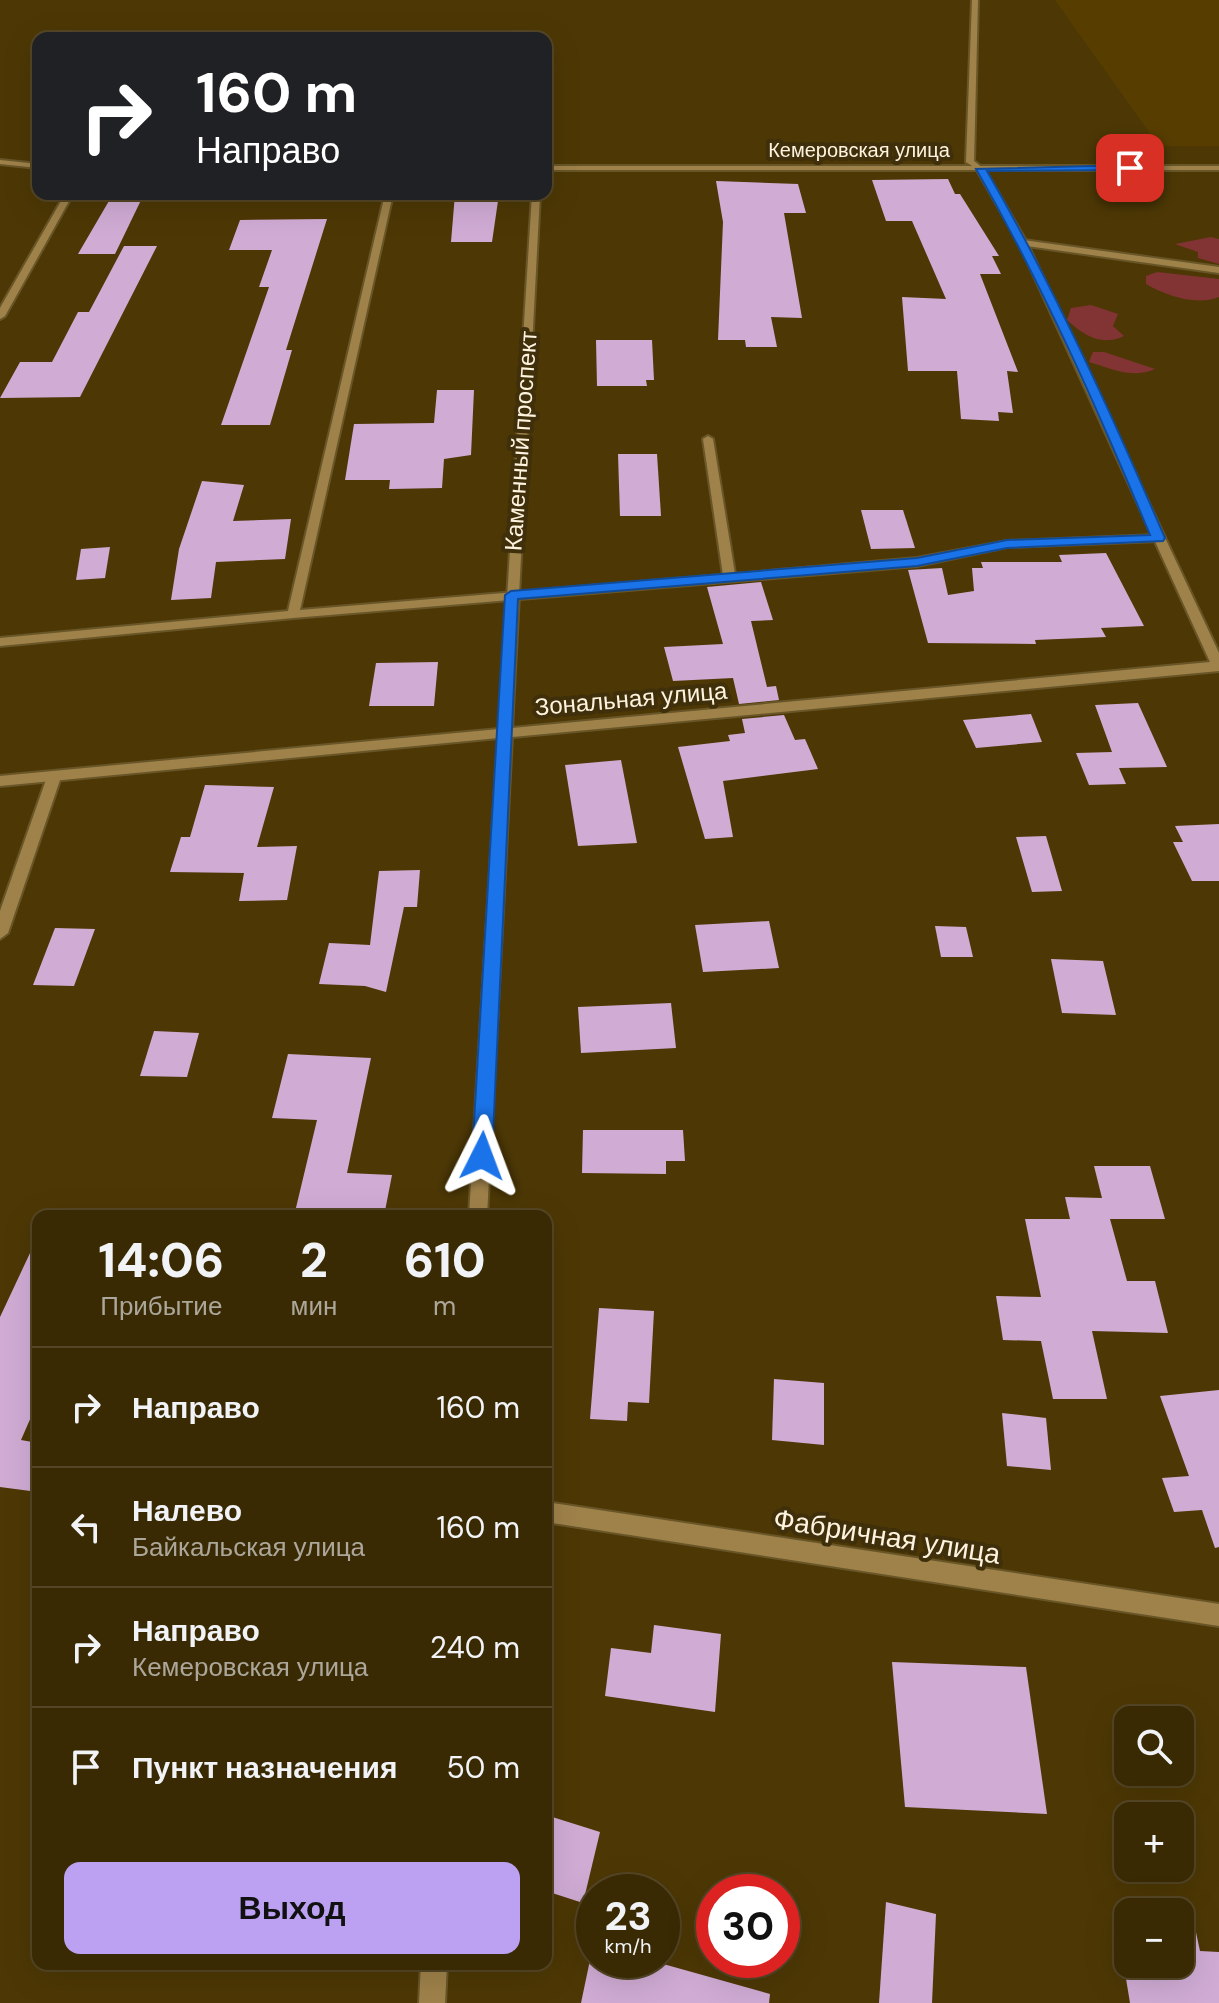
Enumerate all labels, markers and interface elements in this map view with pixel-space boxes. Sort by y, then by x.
text: 160 m [196,56,357,129]
icon: right [64,64,168,168]
text: Направо [196,127,340,174]
pin [1096,134,1164,202]
street label: Кемеровская улица [768,137,951,163]
icon: arrive [1108,146,1152,190]
street label: Каменный проспект [497,330,544,552]
street label: Зональная улица [534,675,729,722]
position arrow [440,1114,524,1198]
text: 14:06 [98,1229,224,1292]
text: 2 [300,1229,328,1292]
text: 610 [404,1229,486,1292]
text: Прибытие [100,1289,222,1323]
text: мин [291,1289,337,1323]
text: m [433,1289,456,1323]
icon: right [64,1385,108,1429]
text: Направо [132,1388,260,1427]
text: 160 m [437,1388,520,1427]
text: Налево [132,1491,242,1530]
street label: Фабричная улица [771,1500,1003,1573]
icon: left [64,1505,108,1549]
text: 160 m [437,1508,520,1547]
text: Байкальская улица [132,1530,365,1564]
text: Направо [132,1611,260,1650]
icon: right [64,1625,108,1669]
text: 240 m [430,1628,520,1667]
text: Кемеровская улица [132,1650,368,1684]
map controls [1114,1706,1194,1978]
button: search [1114,1706,1194,1786]
icon: arrive [64,1745,108,1789]
text: Пункт назначения [132,1748,397,1787]
text: 50 m [446,1748,520,1787]
button: + [1114,1802,1194,1882]
button: Выход [64,1862,520,1954]
speed limit sign: 30 [696,1874,800,1978]
text: 23 [604,1890,652,1942]
button: − [1114,1898,1194,1978]
text: km/h [604,1933,652,1959]

